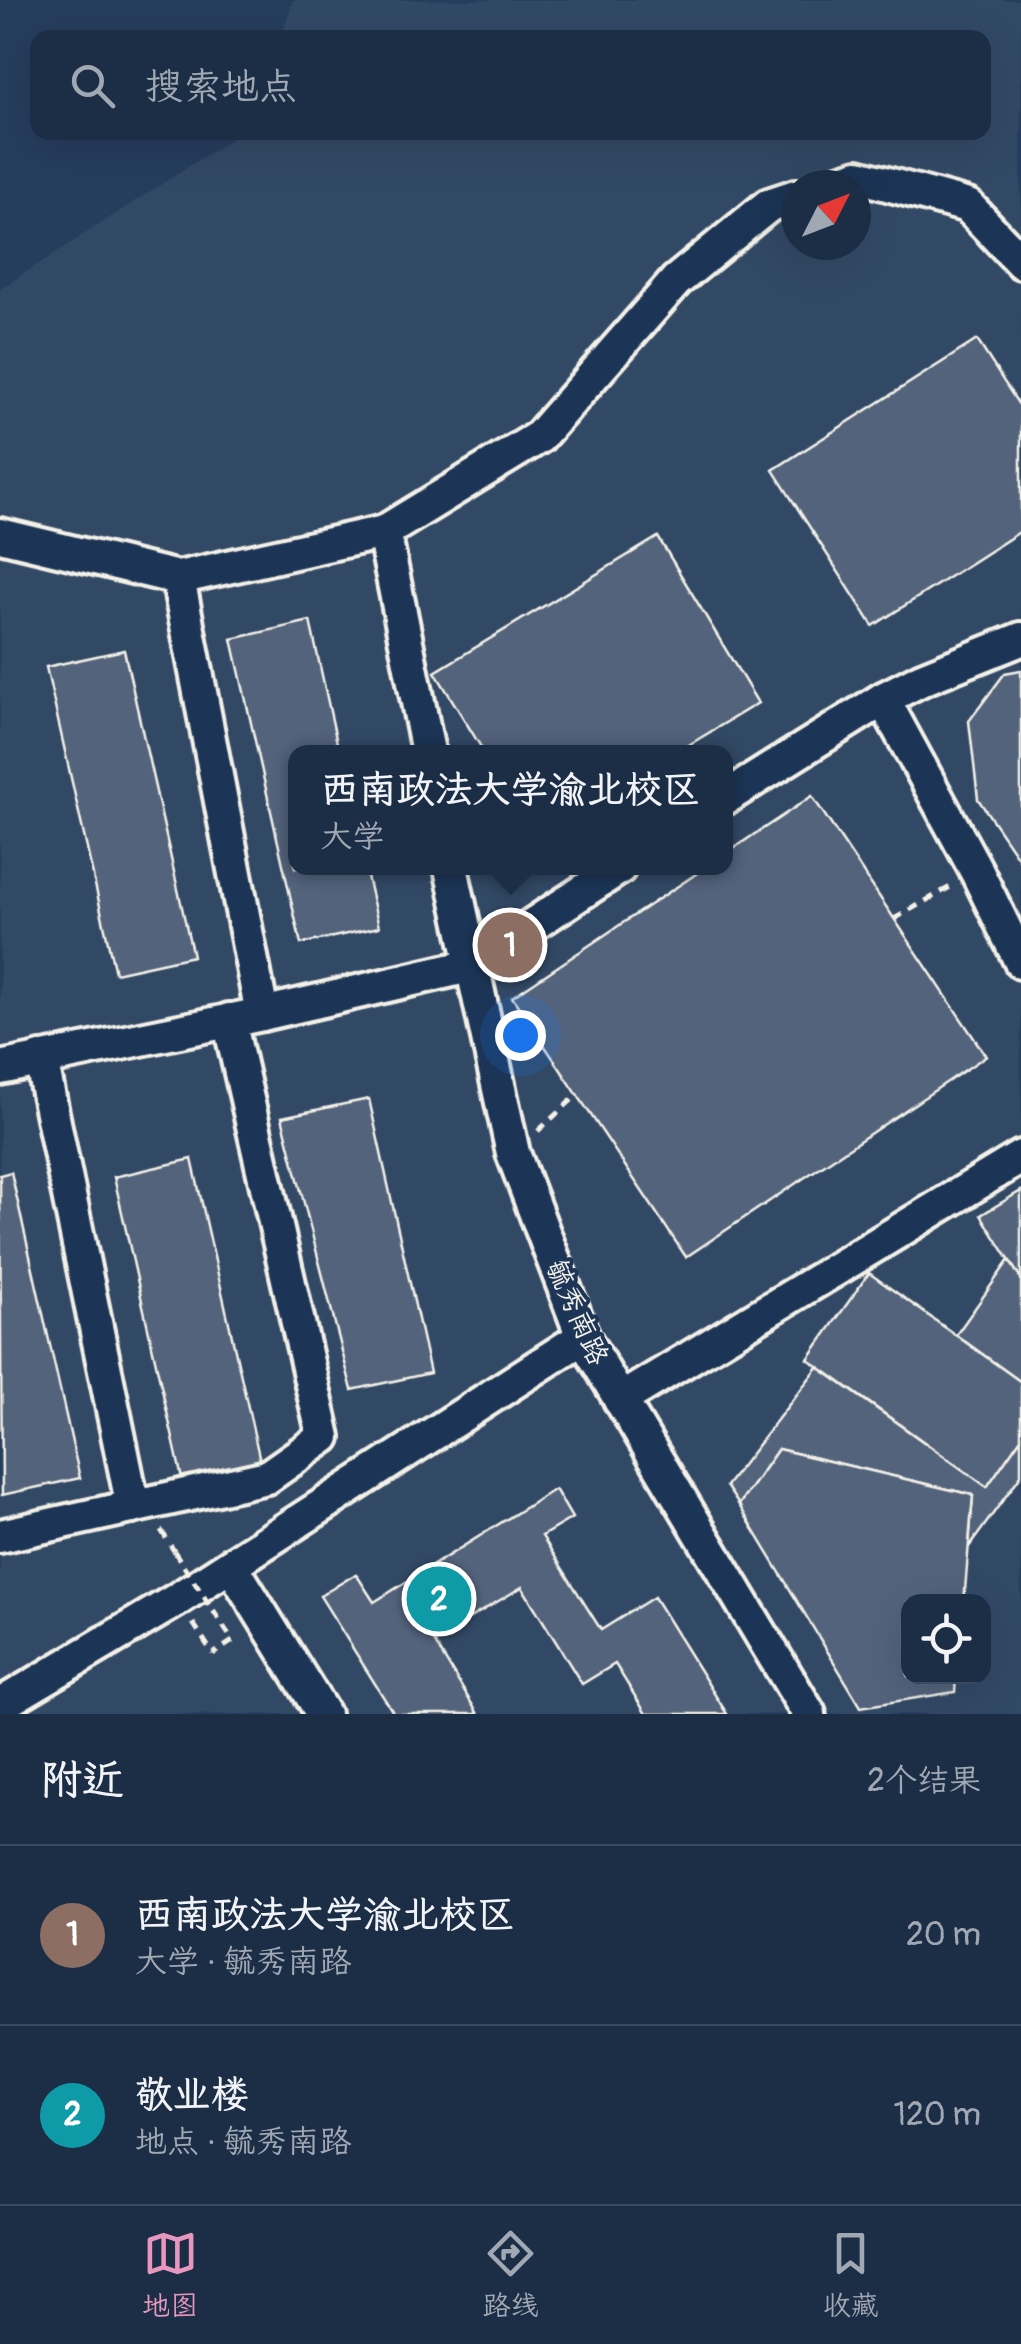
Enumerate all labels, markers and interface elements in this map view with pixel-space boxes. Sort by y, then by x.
search box [30,30,991,140]
icon: search [65,58,120,113]
text: 搜索地点 [145,63,297,111]
north arrow [781,170,871,260]
popup [288,745,733,875]
text: 西南政法大学渝北校区 [320,766,701,814]
text: 大学 [320,817,385,857]
pin: 1 [478,908,542,982]
your location [495,1010,546,1061]
street label: 毓秀南路 [538,1254,615,1371]
pin: 2 [406,1562,472,1636]
map controls [901,1594,991,1684]
button: locate [901,1594,991,1684]
text: 附近 [40,1755,124,1807]
text: 2个结果 [867,1761,981,1801]
text: 西南政法大学渝北校区 [135,1891,515,1939]
text: 1 [66,1915,79,1955]
text: 20 m [906,1915,981,1955]
text: 大学 · 毓秀南路 [135,1942,351,1982]
text: 敬业楼 [135,2071,249,2119]
text: 2 [64,2095,81,2135]
text: 120 m [893,2095,981,2135]
text: 地点 · 毓秀南路 [135,2122,351,2162]
tab: 地图 [142,2226,198,2324]
tab: 路线 [482,2226,539,2324]
tab: 收藏 [823,2226,879,2324]

